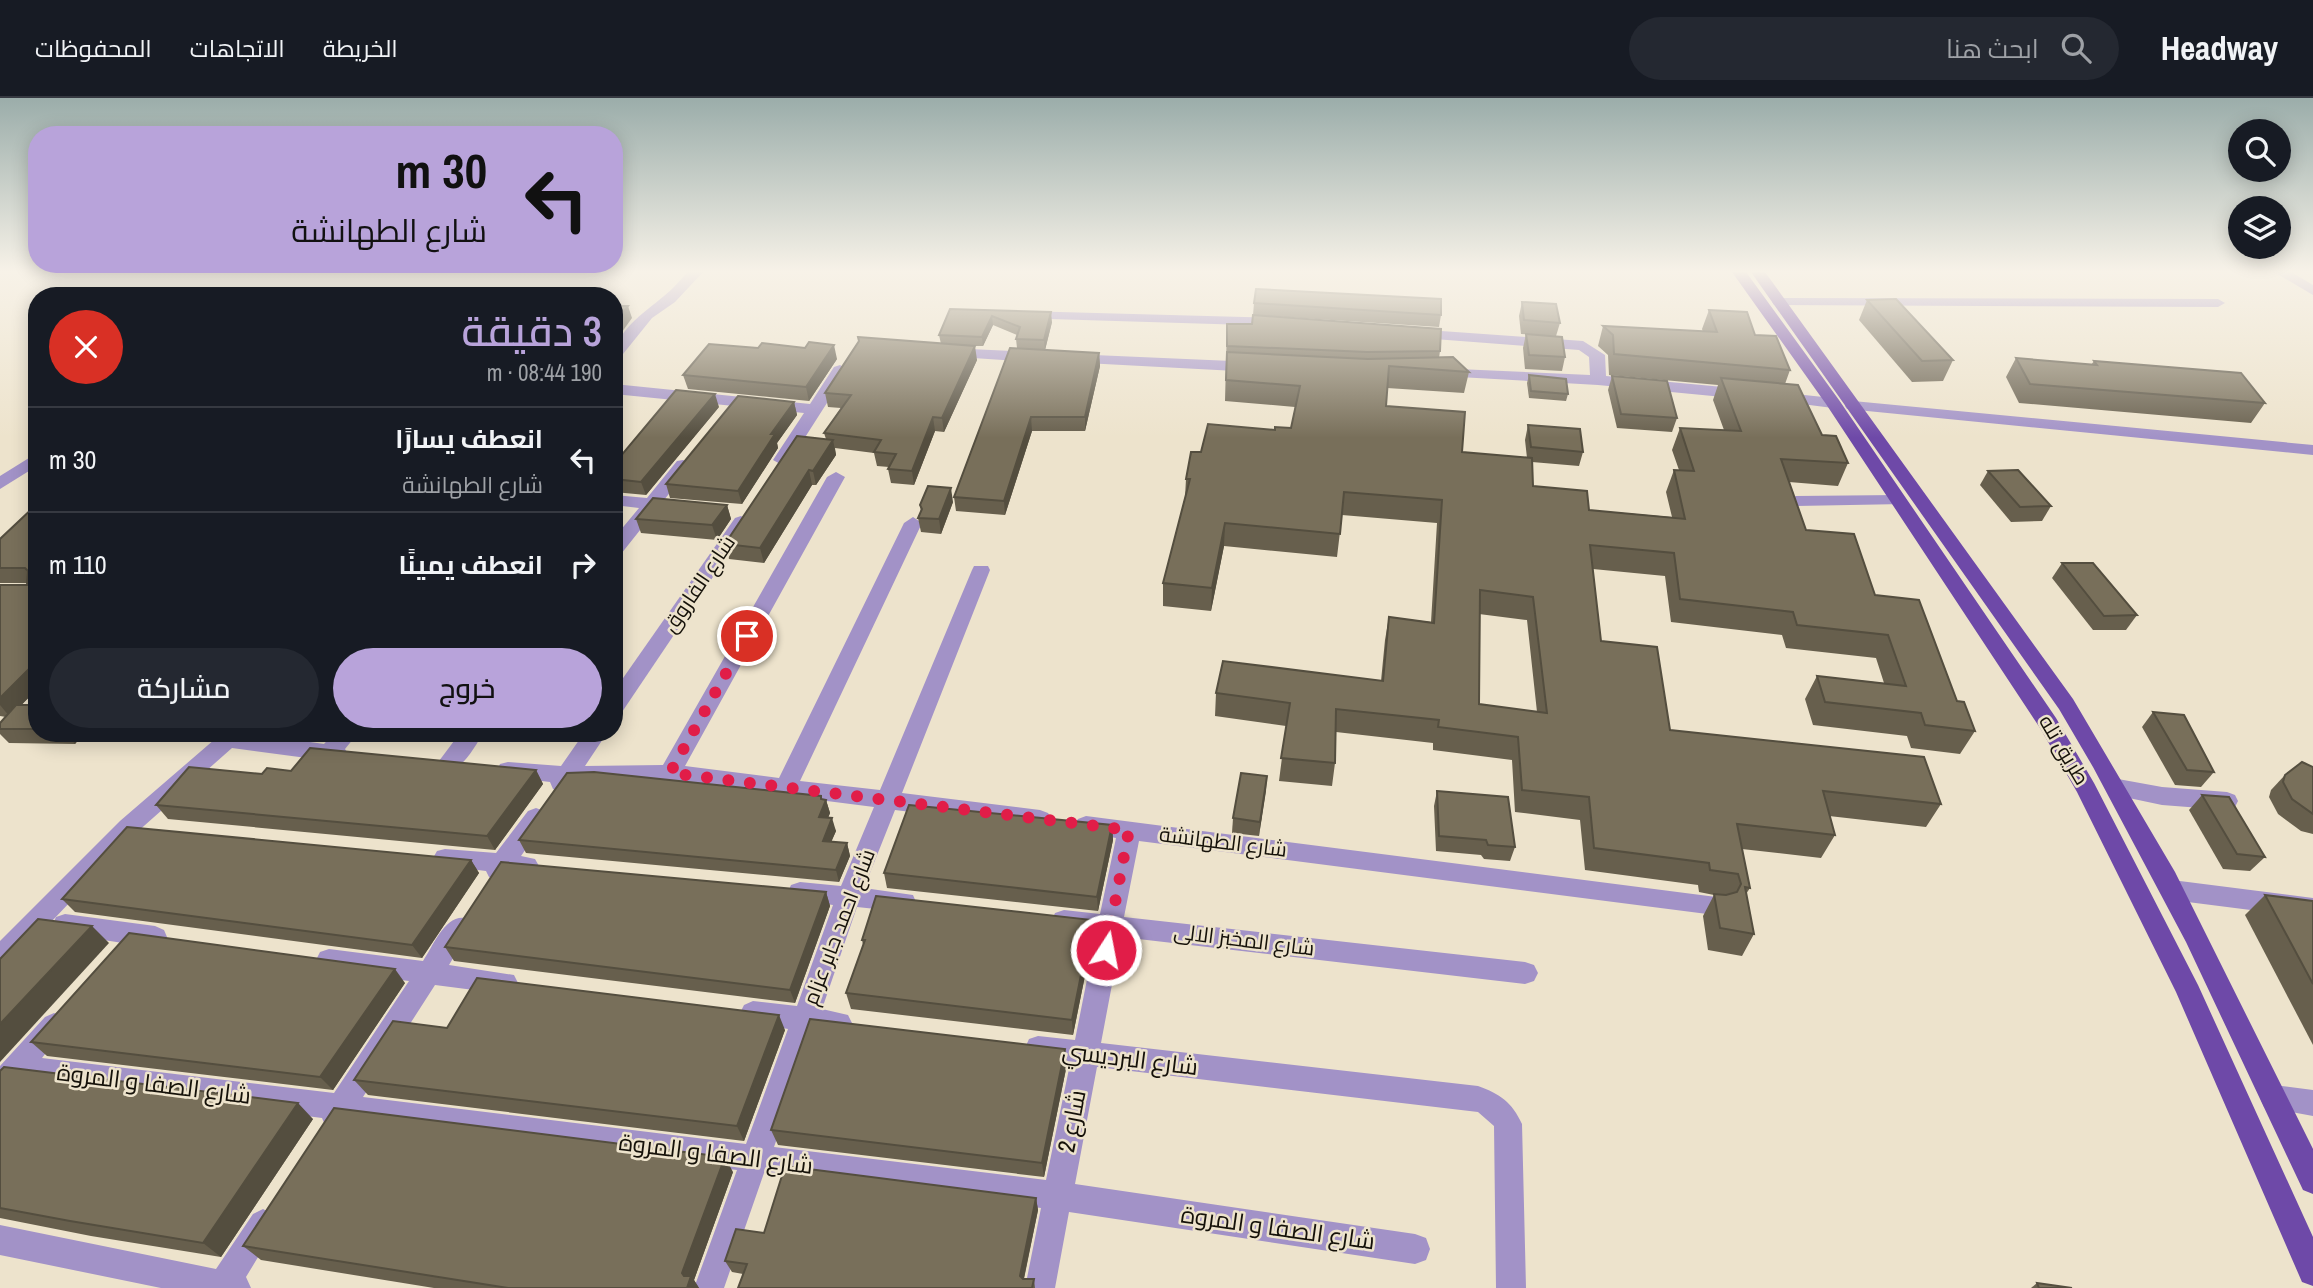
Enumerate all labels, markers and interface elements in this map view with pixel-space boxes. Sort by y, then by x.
search box [1629,17,2119,80]
text: Headway [2161,26,2278,70]
icon: search [2057,29,2095,67]
text: ابحث هنا [1946,31,2039,66]
text: المحفوظات [35,32,152,64]
text: الاتجاهات [190,32,285,64]
text: الخريطة [323,32,398,64]
map controls [2228,119,2291,259]
button: search [2228,119,2291,182]
text: 30 m [395,137,487,203]
icon: left [511,154,602,245]
button: layers [2228,196,2291,259]
text: شارع الطهانشة [291,209,487,252]
text: 3 دقيقة [461,303,602,359]
button: close [49,310,123,384]
text: 190 m · 08:44 [487,357,602,388]
text: انعطف يسارًا [395,421,543,456]
icon: left [564,441,602,479]
text: 30 m [49,442,96,477]
text: شارع الطهانشة [402,469,543,500]
street label: شارع الفاروق [655,529,742,638]
icon: right [564,546,602,584]
text: 110 m [49,547,107,582]
text: انعطف يمينًا [398,547,543,582]
pin [717,606,777,666]
icon: arrive [728,617,766,655]
button: مشاركة [49,648,319,728]
button: خروج [333,648,602,728]
street label: طريق تله [2032,709,2097,790]
street label: شارع الطهانشة [1158,819,1289,864]
street label: شارع احمد جابر عزام [795,845,882,1009]
position arrow [1069,913,1143,987]
street label: شارع المخبز الالى [1172,916,1316,963]
street label: شارع البرديسي [1060,1034,1200,1085]
street label: شارع الصفا و المروة [55,1055,253,1112]
street label: شارع 2 [1049,1087,1094,1155]
street label: شارع الصفا و المروة [617,1125,815,1182]
street label: شارع الصفا و المروة [1179,1198,1377,1257]

